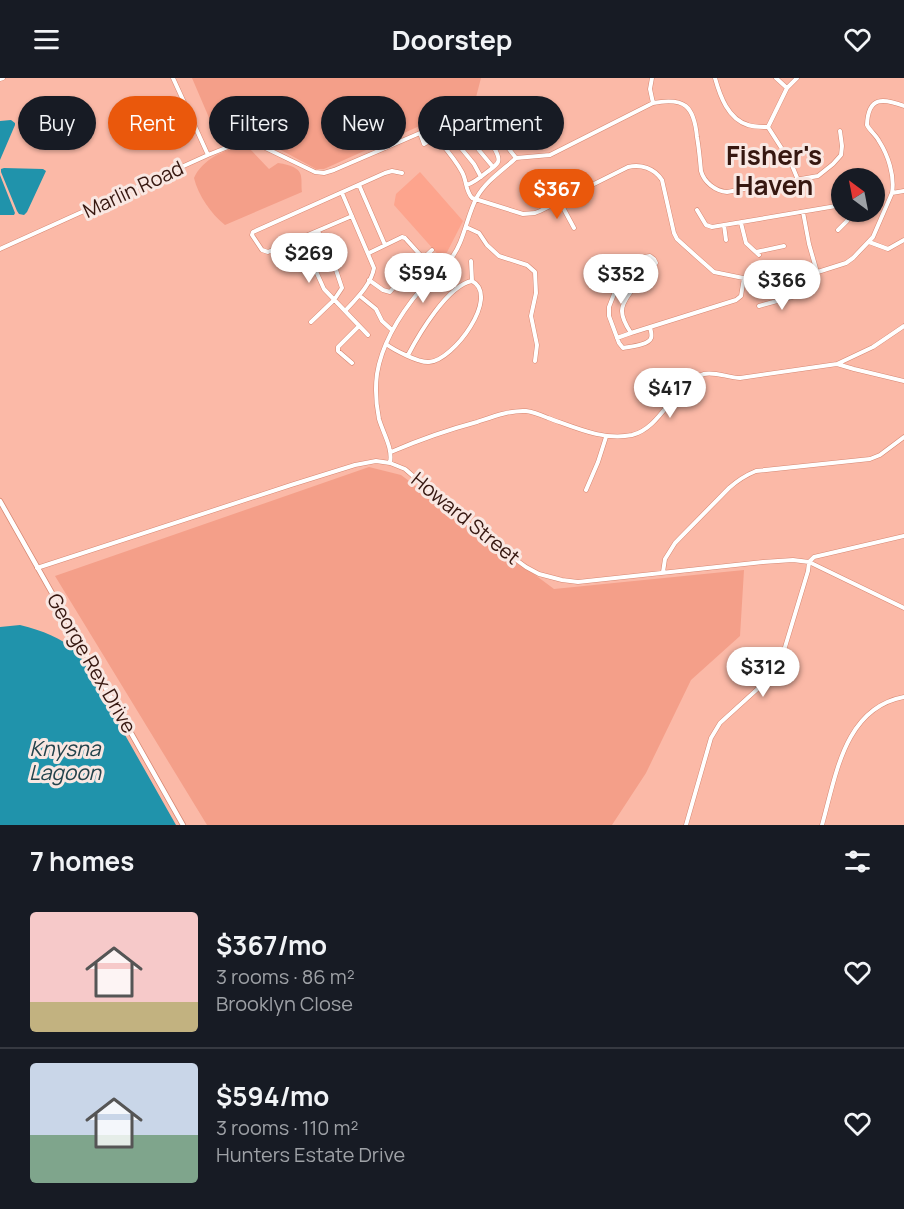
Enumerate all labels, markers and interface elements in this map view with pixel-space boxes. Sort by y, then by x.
text: Doorstep [392,21,512,58]
icon: menu [30,23,63,56]
icon: heart [841,23,874,56]
chip: Buy [18,96,96,150]
chip: Rent [108,96,197,150]
chip: Filters [209,96,309,150]
chip: New [321,96,406,150]
chip: Apartment [418,96,564,150]
district label: Fisher's Haven [726,137,822,203]
street label: Marlin Road [78,154,188,224]
north arrow [831,168,885,222]
map controls [831,168,885,222]
pin: $367 [521,169,593,220]
text: $367 [533,175,581,202]
pin: $269 [273,233,345,284]
text: $269 [285,239,333,266]
pin: $594 [387,253,459,304]
pin: $352 [585,254,657,305]
text: $594 [399,259,447,286]
text: $352 [597,260,645,287]
pin: $366 [746,260,818,311]
text: $366 [757,266,807,293]
pin: $417 [634,368,706,419]
text: $417 [648,374,692,401]
street label: Howard Street [406,466,526,570]
street label: George Rex Drive [41,588,143,738]
pin: $312 [727,647,799,698]
text: $312 [741,653,785,680]
water label: Knysna Lagoon [29,734,103,786]
text: 7 homes [30,843,134,879]
icon: filters [841,845,874,878]
text: $367/mo [216,927,327,963]
icon: home [78,936,150,1008]
icon: heart [841,956,874,989]
text: 3 rooms · 86 m² [216,963,355,990]
text: Brooklyn Close [216,990,353,1017]
text: $594/mo [216,1078,329,1114]
icon: home [78,1087,150,1159]
icon: heart [841,1107,874,1140]
text: 3 rooms · 110 m² [216,1114,358,1141]
text: Hunters Estate Drive [216,1141,405,1168]

